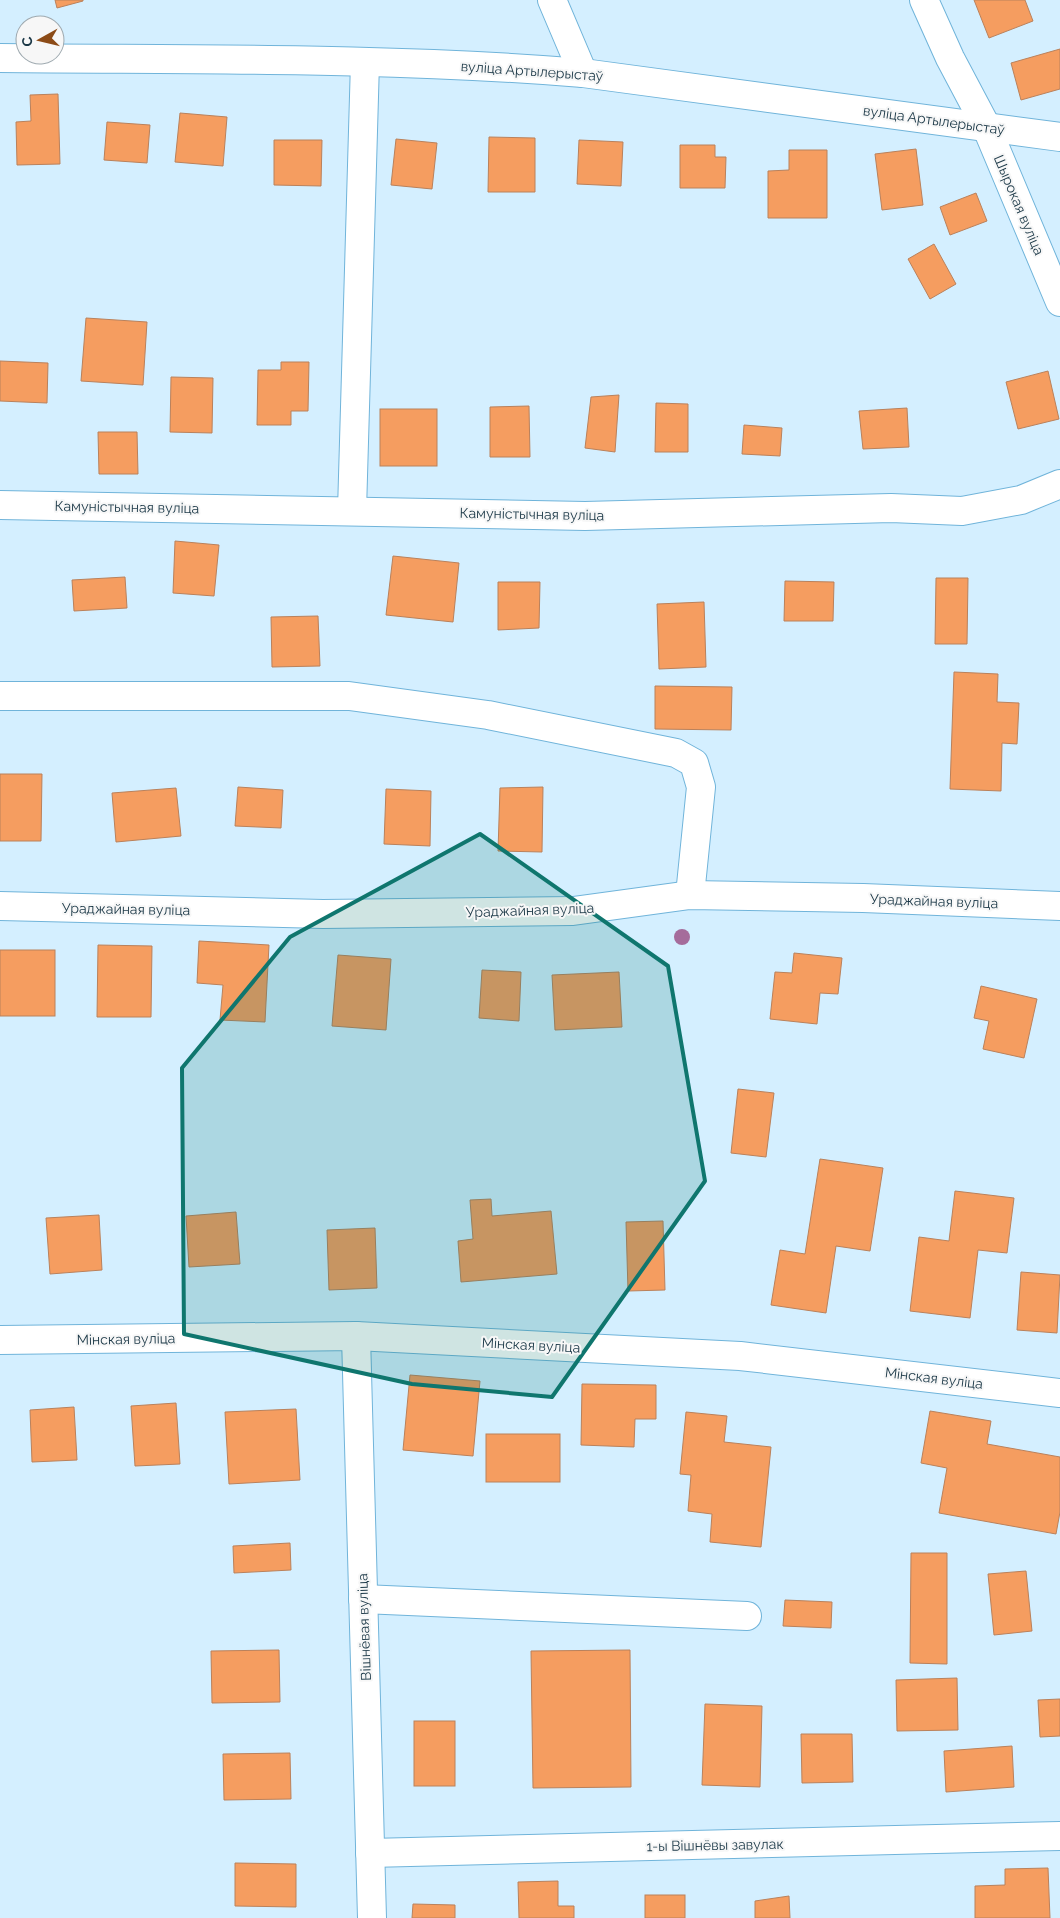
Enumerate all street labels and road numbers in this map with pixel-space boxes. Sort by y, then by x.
street label: вуліца Артылерыстаў [460,58,604,84]
street label: вуліца Артылерыстаў [862,102,1006,138]
street label: Шырокая вуліца [991,152,1047,258]
street label: Камуністычная вуліца [55,498,199,516]
street label: Камуністычная вуліца [460,505,604,523]
street label: Ураджайная вуліца [870,891,998,911]
street label: Ураджайная вуліца [62,900,190,918]
street label: Ураджайная вуліца [466,900,594,920]
street label: Мінская вуліца [77,1330,175,1348]
street label: Мінская вуліца [481,1334,581,1356]
street label: Мінская вуліца [884,1364,984,1392]
street label: Вішнёвая вуліца [354,1573,374,1681]
street label: 1-ы Вішнёвы завулак [646,1836,784,1854]

